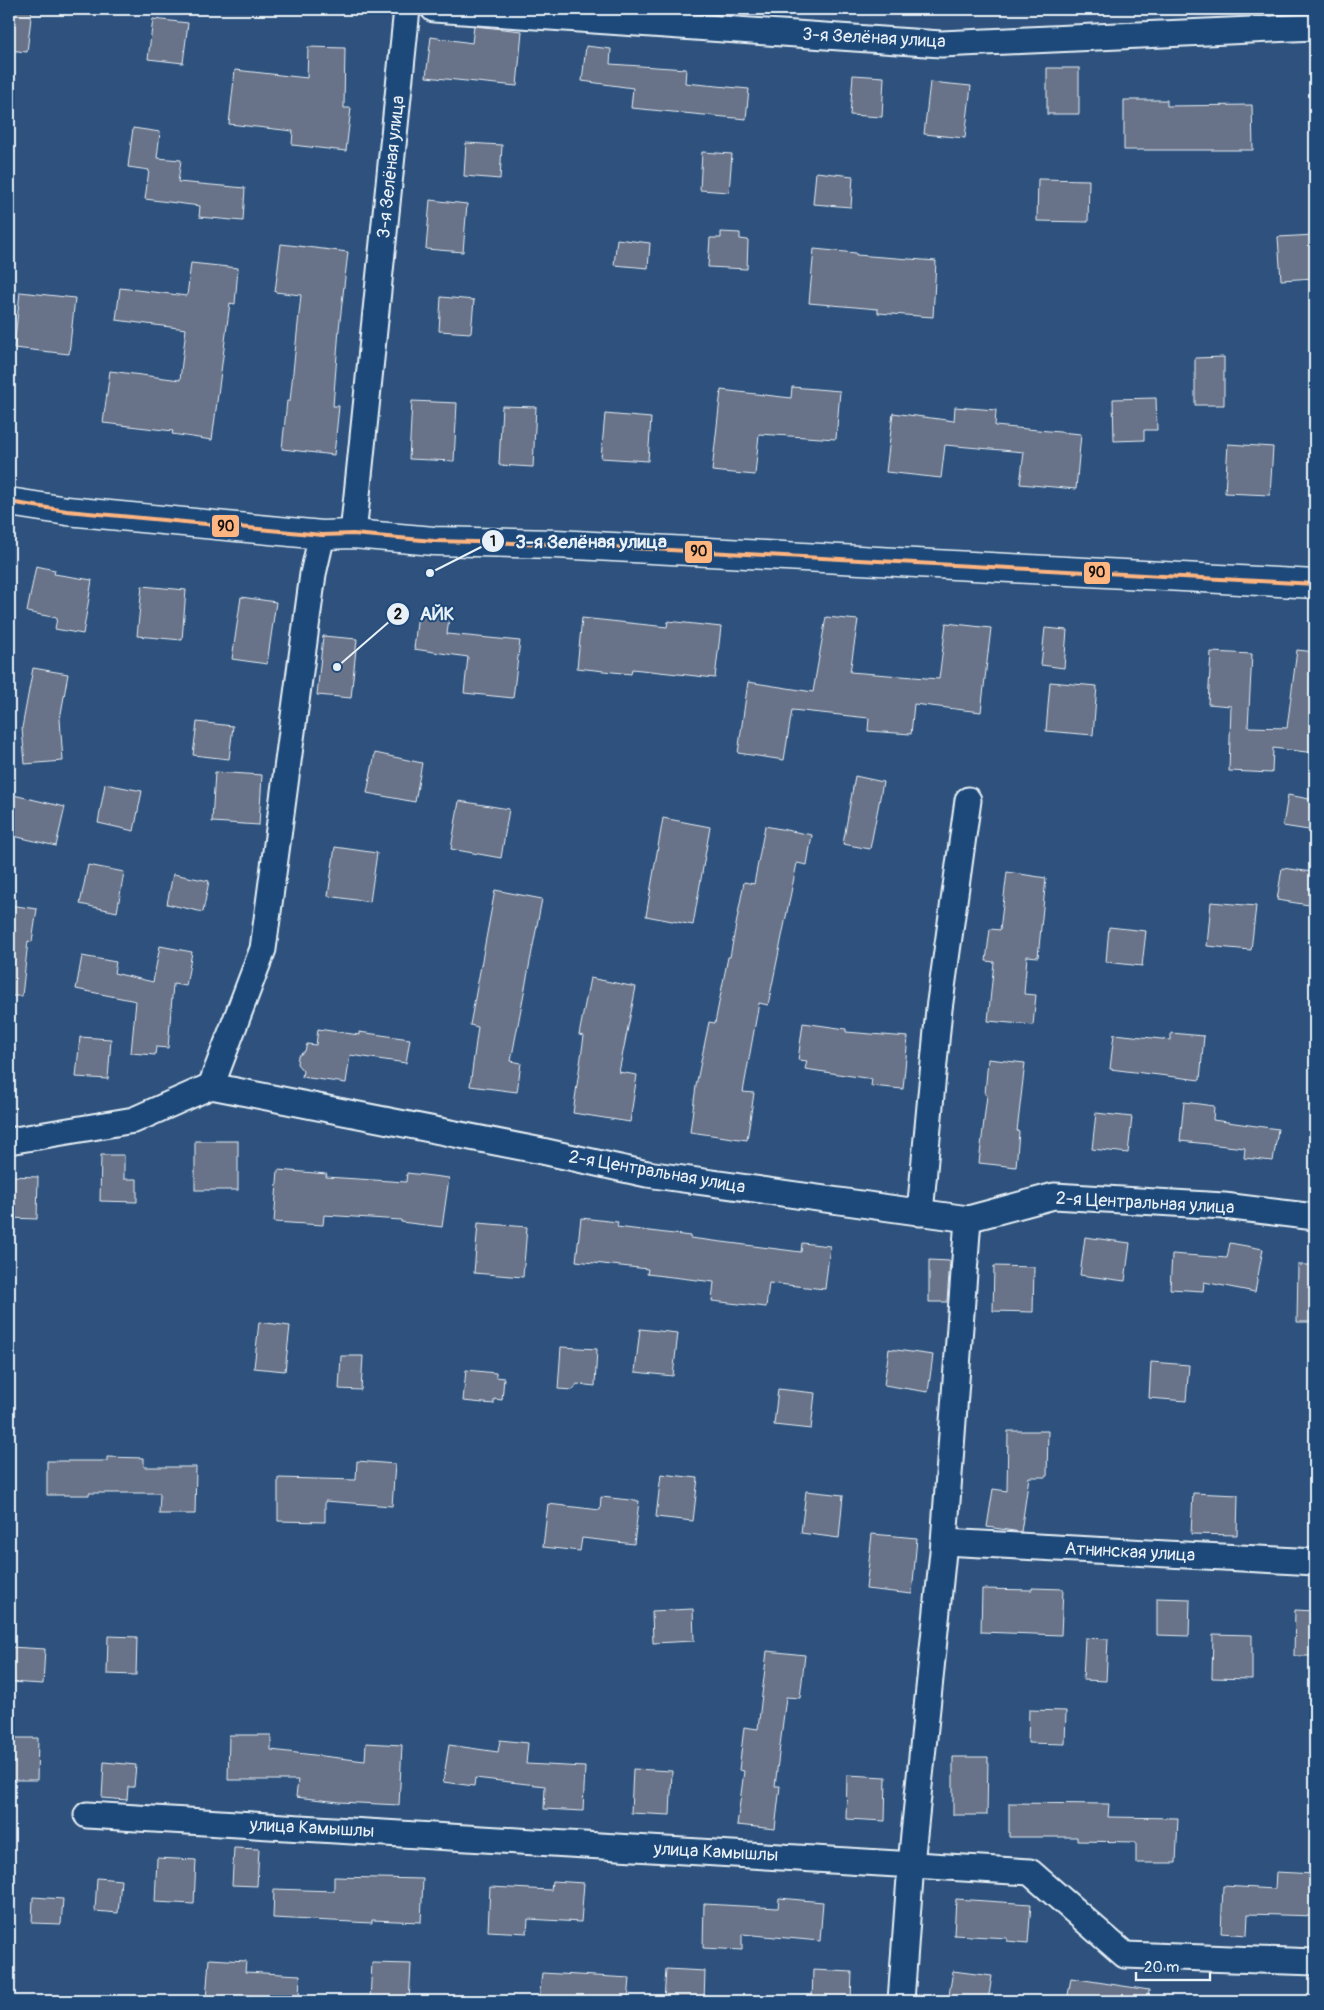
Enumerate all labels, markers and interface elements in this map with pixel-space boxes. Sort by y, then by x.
street label: 3-я Зелёная улица [802,23,946,53]
street label: 3-я Зелёная улица [372,94,410,240]
line badge: 90 [211,514,240,538]
text: 90 [218,518,235,535]
callout: 3-я Зелёная улица [480,524,677,558]
text: 3-я Зелёная улица [515,530,667,554]
text: 1 [490,532,496,551]
line badge: 90 [684,540,713,564]
text: 90 [691,543,708,560]
line badge: 90 [1083,561,1111,585]
text: 90 [1089,564,1106,581]
callout: АЙК [385,597,465,631]
text: АЙК [420,602,454,626]
text: 2 [394,605,402,624]
street label: 2-я Центральная улица [567,1145,747,1199]
street label: 2-я Центральная улица [1055,1187,1235,1219]
street label: Атнинская улица [1064,1537,1196,1567]
street label: улица Камышлы [248,1813,375,1843]
street label: улица Камышлы [652,1837,779,1867]
scale bar [1136,1950,1210,1982]
text: 20 m [1144,1958,1179,1977]

